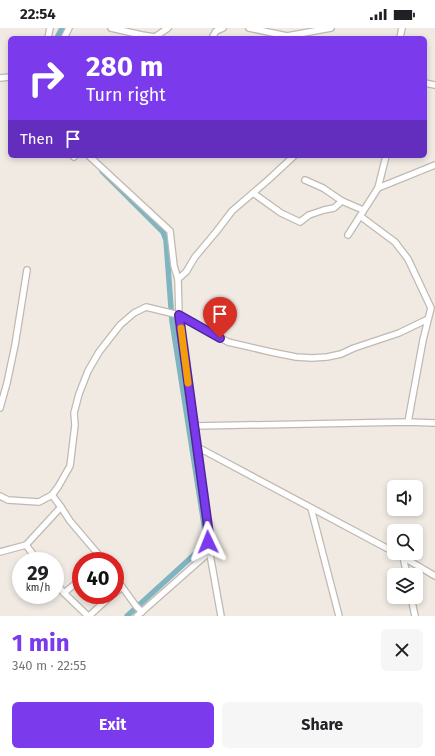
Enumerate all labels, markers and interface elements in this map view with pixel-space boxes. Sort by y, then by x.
text: 22:54 [20,5,56,23]
text: 280 m [86,50,163,83]
icon: right [20,52,72,104]
text: Turn right [86,84,166,106]
icon: arrive [62,128,84,150]
text: Then [20,130,54,148]
pin [203,297,237,338]
icon: arrive [209,303,231,325]
map controls [387,480,423,604]
button: sound [387,480,423,516]
position arrow [187,521,229,563]
button: search [387,524,423,560]
speed limit sign: 40 [72,552,124,604]
text: 29 [27,561,49,585]
button: layers [387,568,423,604]
text: km/h [26,582,50,594]
text: 1 min [12,629,70,657]
button: close [381,629,423,671]
text: 340 m · 22:55 [12,658,86,673]
button: Exit [12,702,214,748]
button: Share [222,702,423,748]

